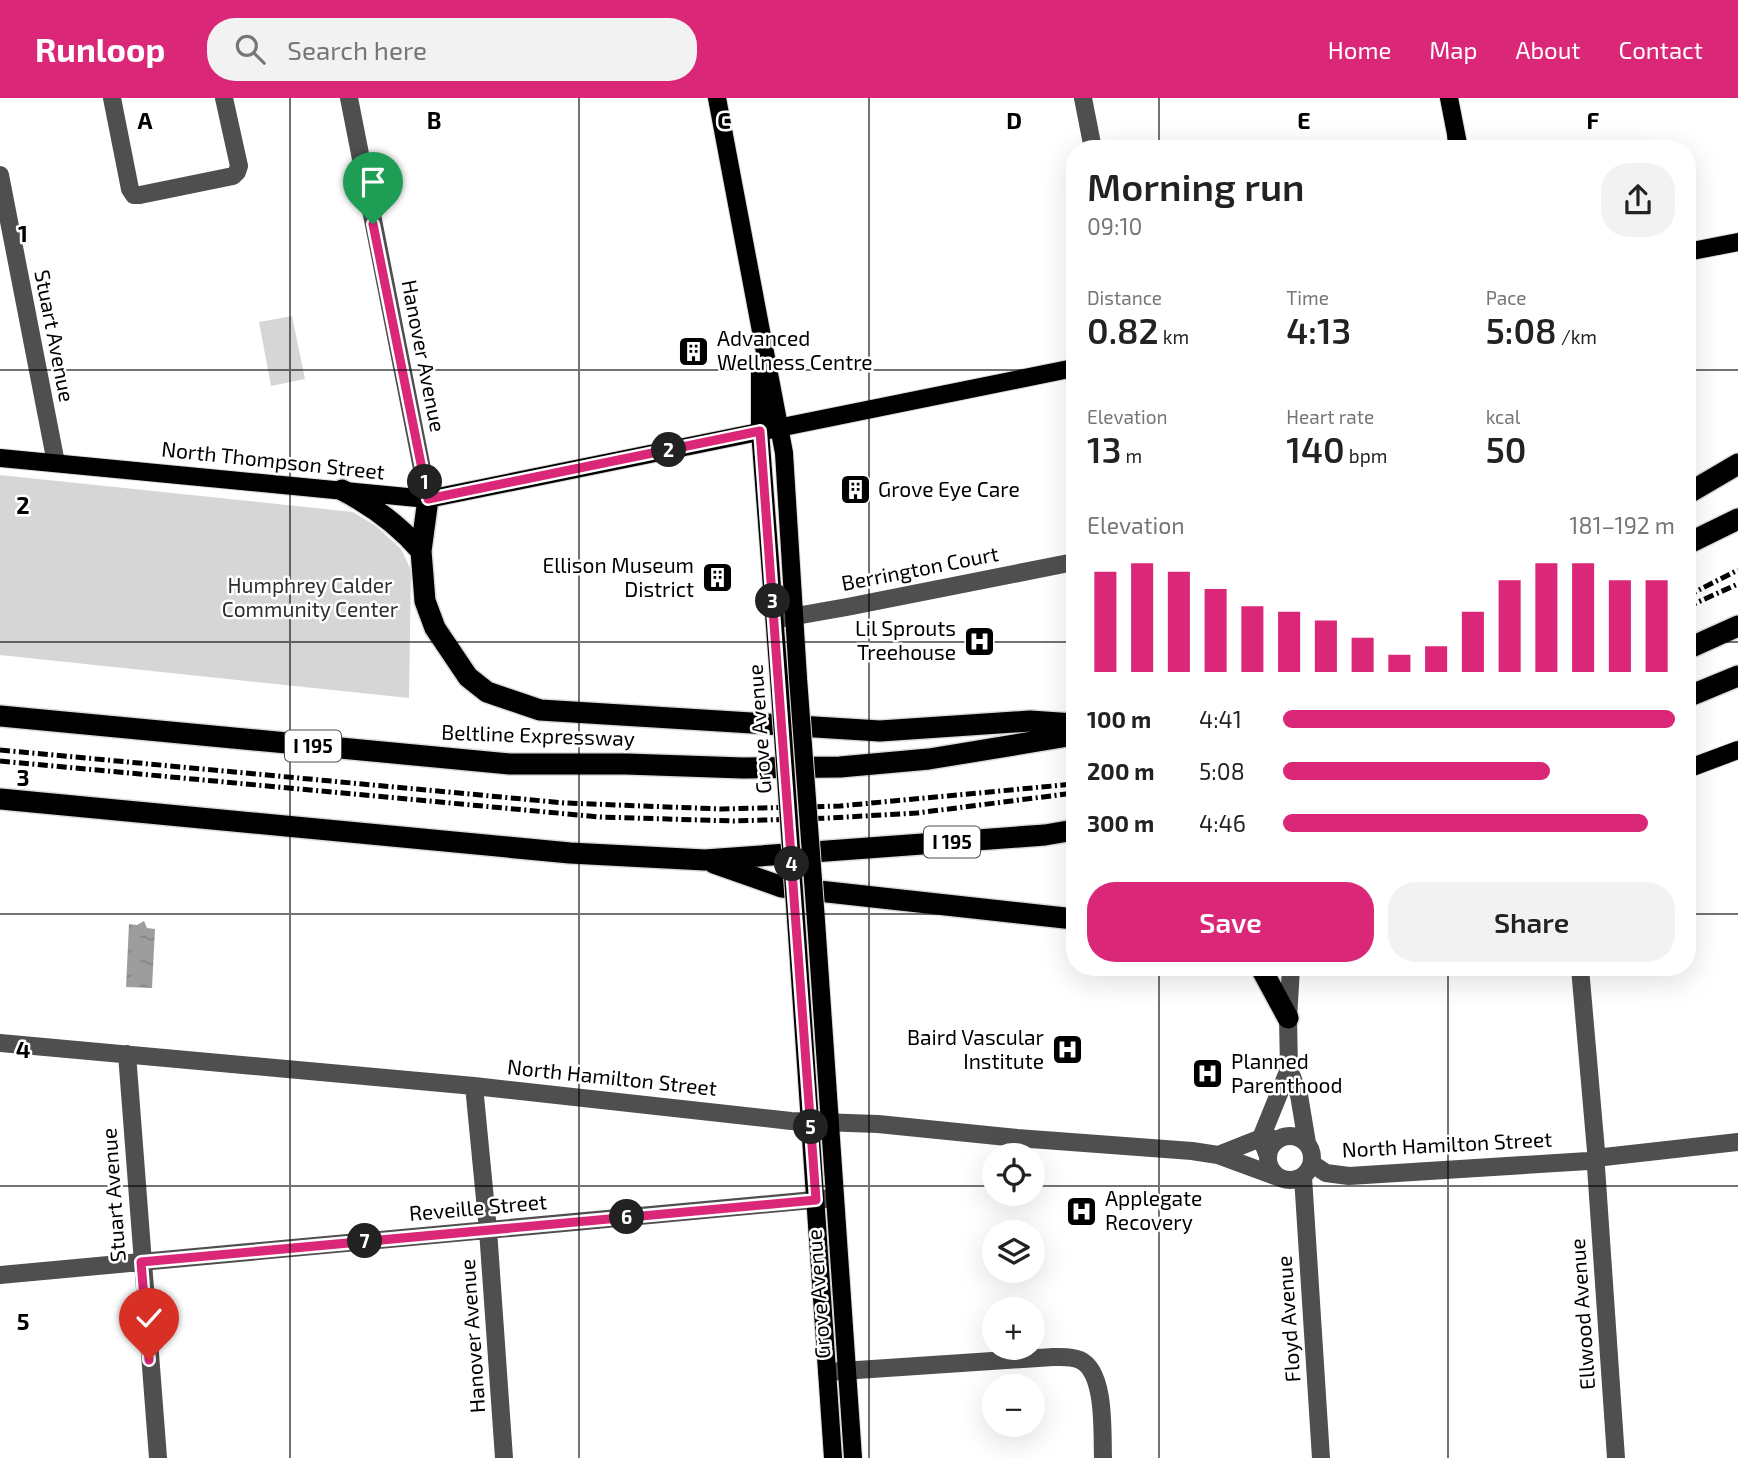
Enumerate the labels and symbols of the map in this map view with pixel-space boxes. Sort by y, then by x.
text: A [137,106,153,134]
text: B [427,106,441,134]
text: C [717,106,731,134]
text: D [1006,106,1022,134]
text: E [1297,106,1311,134]
text: F [1587,106,1600,134]
pin [343,152,403,224]
text: 1 [18,219,28,247]
street label: Stuart Avenue [30,267,81,404]
street label: Hanover Avenue [397,278,451,434]
place label: Advanced Wellness Centre [717,325,873,374]
building icon: Advanced Wellness Centre [677,334,711,368]
pin: 2 [652,432,686,468]
street label: North Thompson Street [160,435,386,484]
pin: 1 [408,464,442,500]
building icon: Grove Eye Care [838,473,872,507]
place label: Grove Eye Care [878,476,1020,501]
text: 2 [16,491,30,519]
street label: Berrington Court [839,540,1000,595]
place label: Ellison Museum District [542,552,694,601]
building icon: Ellison Museum District [700,561,734,595]
park label: Humphrey Calder Community Center [222,572,399,621]
pin: 3 [756,584,790,618]
place label: Lil Sprouts Treehouse [855,615,956,664]
hospital icon: Lil Sprouts Treehouse [962,624,996,658]
street label: Grove Avenue [742,663,776,795]
street label: Beltline Expressway [441,719,635,750]
road number: I 195 [285,730,341,762]
text: 3 [16,763,30,791]
road number: I 195 [924,827,980,858]
pin: 4 [774,846,810,882]
place label: Baird Vascular Institute [907,1024,1045,1073]
hospital icon: Baird Vascular Institute [1050,1033,1084,1067]
text: 4 [16,1035,30,1063]
place label: Planned Parenthood [1231,1048,1343,1097]
street label: North Hamilton Street [506,1053,718,1100]
hospital icon: Planned Parenthood [1191,1057,1225,1091]
pin: 5 [794,1110,828,1144]
street label: North Hamilton Street [1341,1126,1553,1161]
street label: Stuart Avenue [95,1127,130,1263]
place label: Applegate Recovery [1105,1185,1202,1234]
street label: Reveille Street [408,1188,548,1225]
hospital icon: Applegate Recovery [1065,1194,1099,1228]
pin: 6 [610,1200,644,1234]
pin: 7 [348,1224,382,1258]
street label: Grove Avenue [801,1228,835,1360]
street label: Ellwood Avenue [1564,1238,1599,1391]
street label: Floyd Avenue [1271,1255,1304,1383]
street label: Hanover Avenue [454,1258,489,1414]
pin [119,1288,179,1360]
text: 5 [17,1307,29,1335]

